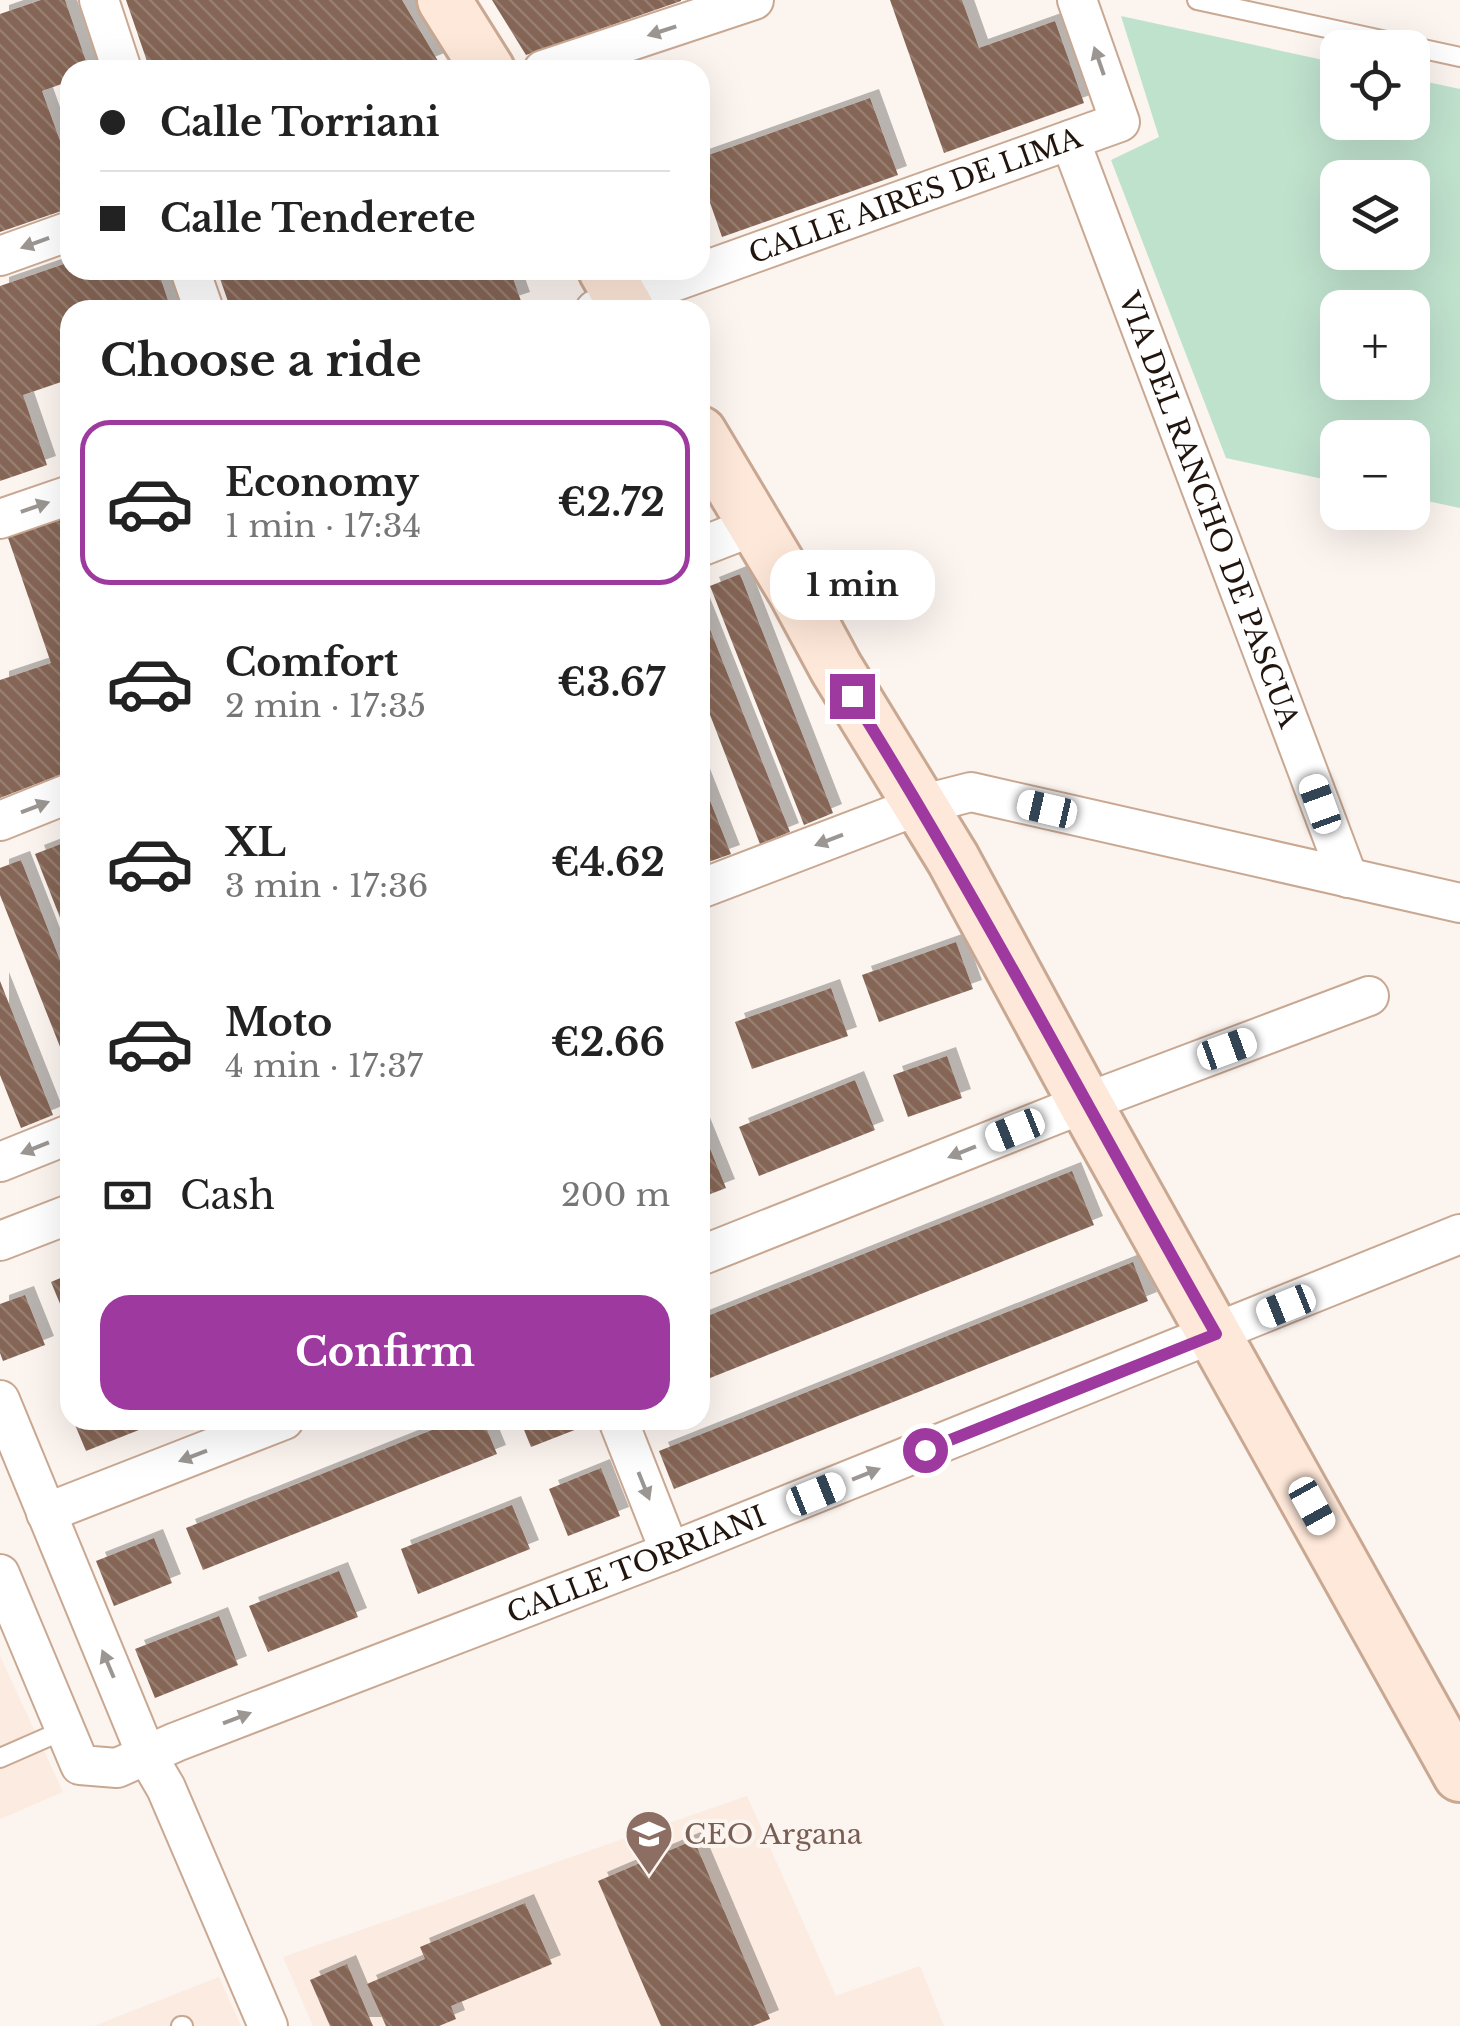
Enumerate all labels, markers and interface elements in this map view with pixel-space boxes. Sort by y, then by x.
one-way arrow [646,24,676,39]
map controls [1320,30,1430,530]
button: locate [1320,30,1430,140]
one-way arrow [1090,46,1105,76]
text: Calle Torriani [160,99,440,146]
street label: CALLE AIRES DE LIMA [744,120,1086,271]
button: layers [1320,160,1430,270]
text: Calle Tenderete [160,195,476,242]
one-way arrow [20,236,50,251]
street label: VIA DEL RANCHO DE PASCUA [1111,286,1307,733]
button: + [1320,290,1430,400]
text: Choose a ride [100,332,422,388]
button: − [1320,420,1430,530]
icon: car [105,458,195,548]
text: Economy [225,459,419,506]
text: €2.72 [558,479,665,526]
one-way arrow [20,499,50,514]
text: 1 min · 17:34 [225,506,421,546]
callout: 1 min [770,551,934,621]
text: 1 min [806,565,899,605]
icon: car [105,638,195,728]
text: Comfort [225,639,398,686]
text: €3.67 [557,659,665,706]
route end [830,674,875,719]
text: 2 min · 17:35 [225,686,426,726]
car [1296,771,1344,837]
car [1014,788,1080,830]
one-way arrow [20,799,50,814]
icon: car [105,818,195,908]
text: XL [225,819,286,866]
one-way arrow [814,832,844,848]
text: €4.62 [551,839,665,886]
text: 3 min · 17:36 [225,866,428,906]
icon: car [105,998,195,1088]
text: Moto [225,999,332,1046]
text: €2.66 [551,1019,665,1066]
car [1194,1025,1260,1073]
text: 4 min · 17:37 [225,1046,423,1086]
car [982,1105,1048,1155]
one-way arrow [20,1140,50,1156]
one-way arrow [947,1144,977,1160]
icon: cash [100,1168,155,1223]
text: Cash [180,1172,275,1219]
text: 200 m [561,1175,670,1215]
car [1253,1281,1319,1331]
button: Confirm [100,1295,670,1410]
route start [903,1428,948,1473]
one-way arrow [178,1448,208,1464]
one-way arrow [851,1466,881,1482]
car [783,1469,849,1519]
one-way arrow [637,1471,653,1501]
car [1284,1472,1340,1540]
street label: CALLE TORRIANI [502,1498,771,1631]
one-way arrow [100,1649,116,1679]
one-way arrow [222,1710,252,1725]
school or university icon: CEO Argana [623,1808,675,1876]
place label: CEO Argana [684,1817,863,1852]

